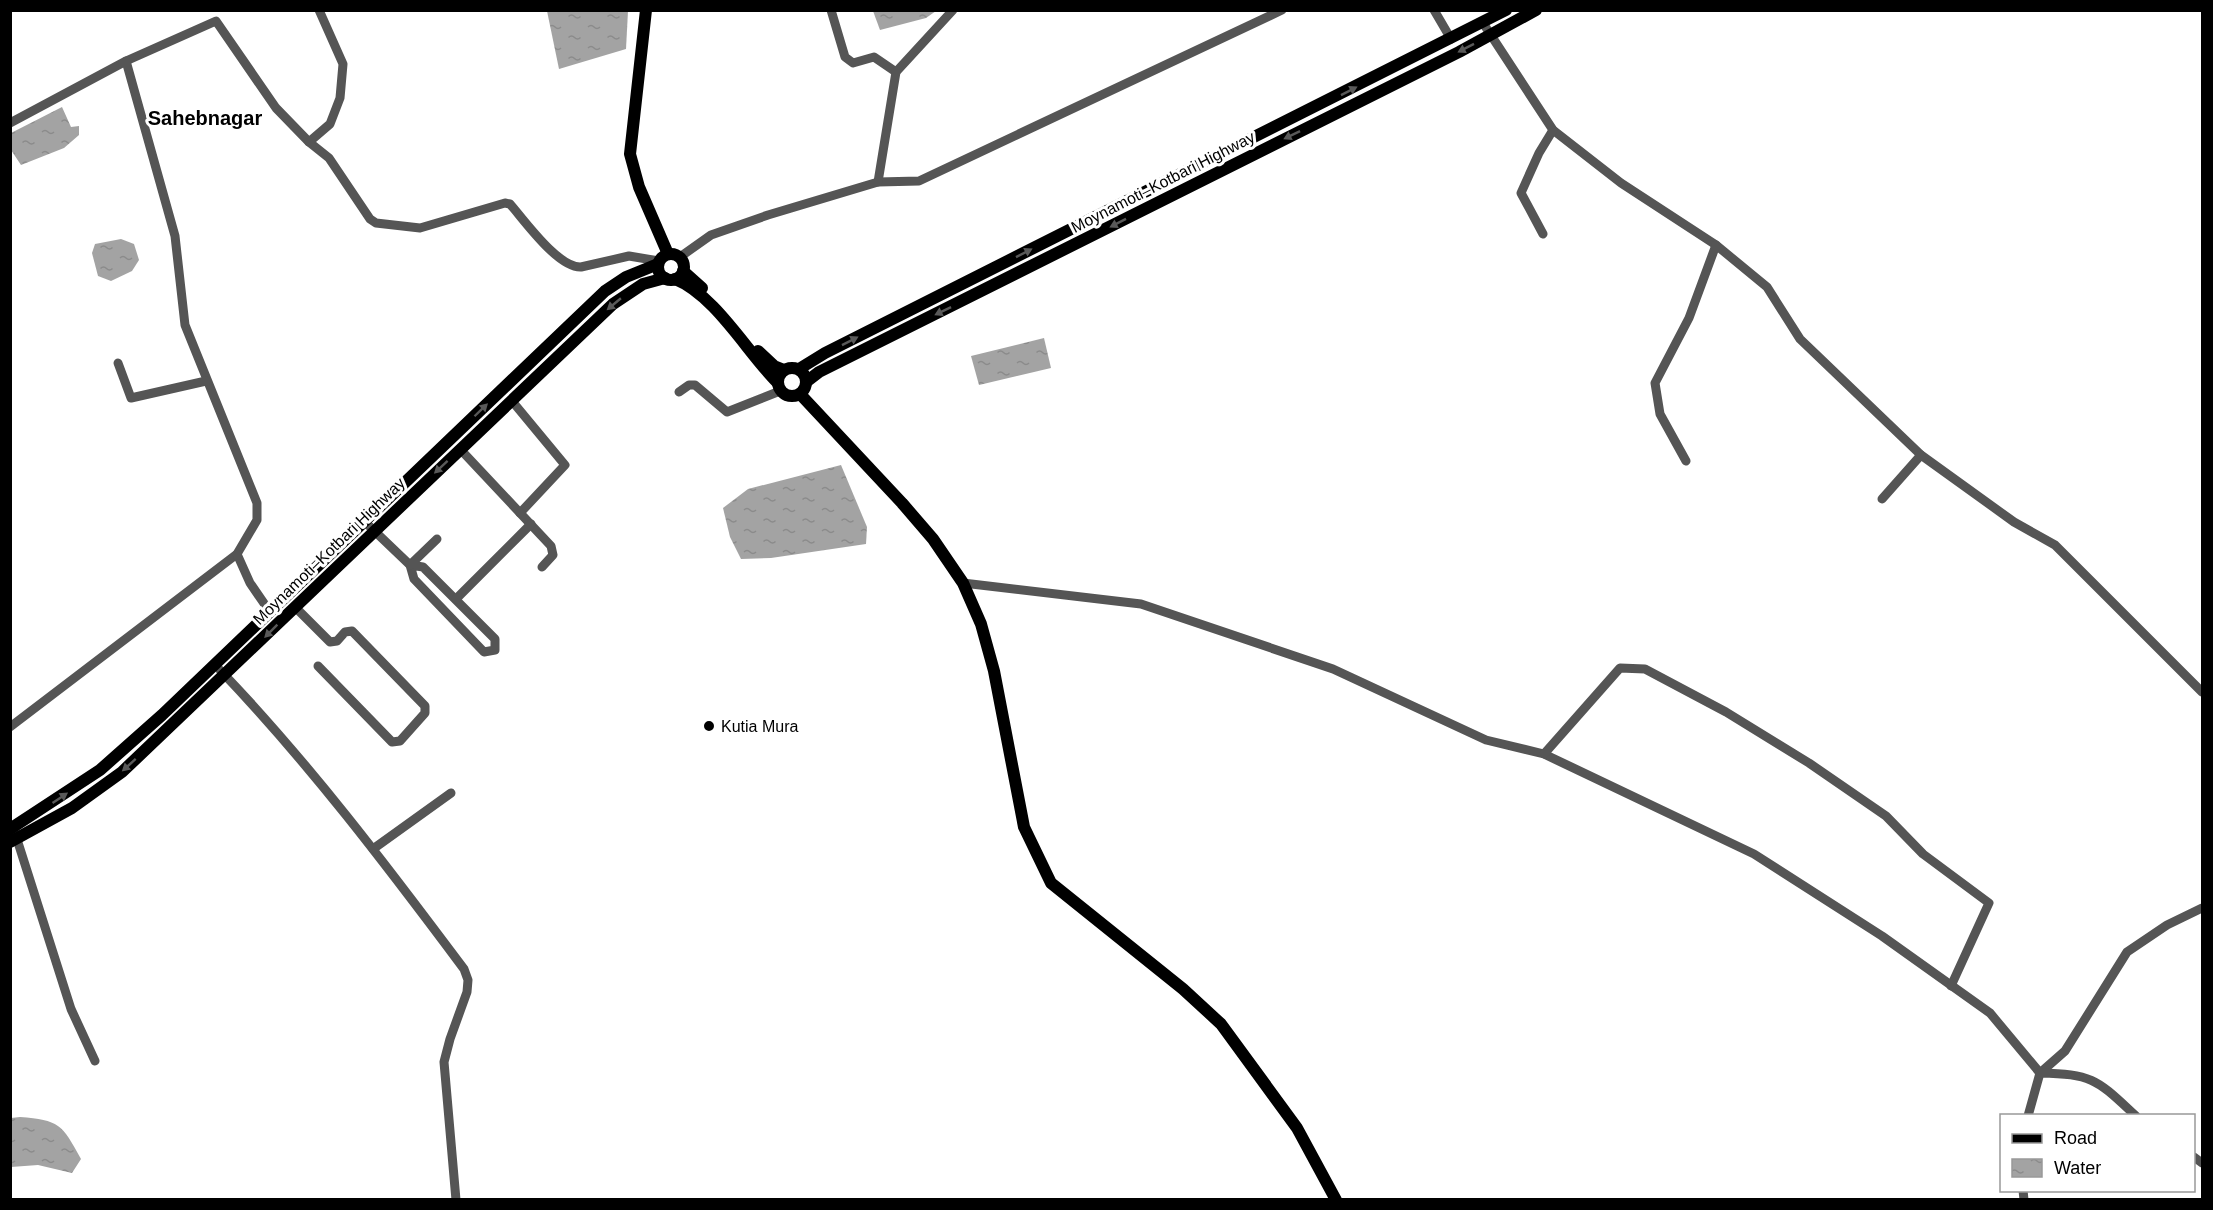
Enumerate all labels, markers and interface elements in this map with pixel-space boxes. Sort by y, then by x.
one-way arrow [1457,43,1474,53]
one-way arrow [1340,86,1357,96]
district label: Sahebnagar [148,107,262,129]
street label: Moynamoti–Kotbari Highway [1068,128,1258,236]
one-way arrow [1283,131,1300,140]
one-way arrow [1109,219,1126,228]
one-way arrow [1015,249,1032,258]
one-way arrow [606,297,621,310]
one-way arrow [935,306,952,316]
one-way arrow [841,336,858,346]
one-way arrow [473,403,488,417]
one-way arrow [435,459,449,473]
street label: Moynamoti–Kotbari Highway [250,474,408,628]
one-way arrow [264,624,278,638]
place label: Kutia Mura [721,718,798,735]
marker: Kutia Mura [702,719,716,733]
one-way arrow [122,758,137,771]
one-way arrow [51,792,67,804]
legend [2000,1114,2195,1192]
text: Road [2054,1128,2097,1148]
text: Water [2054,1158,2101,1178]

